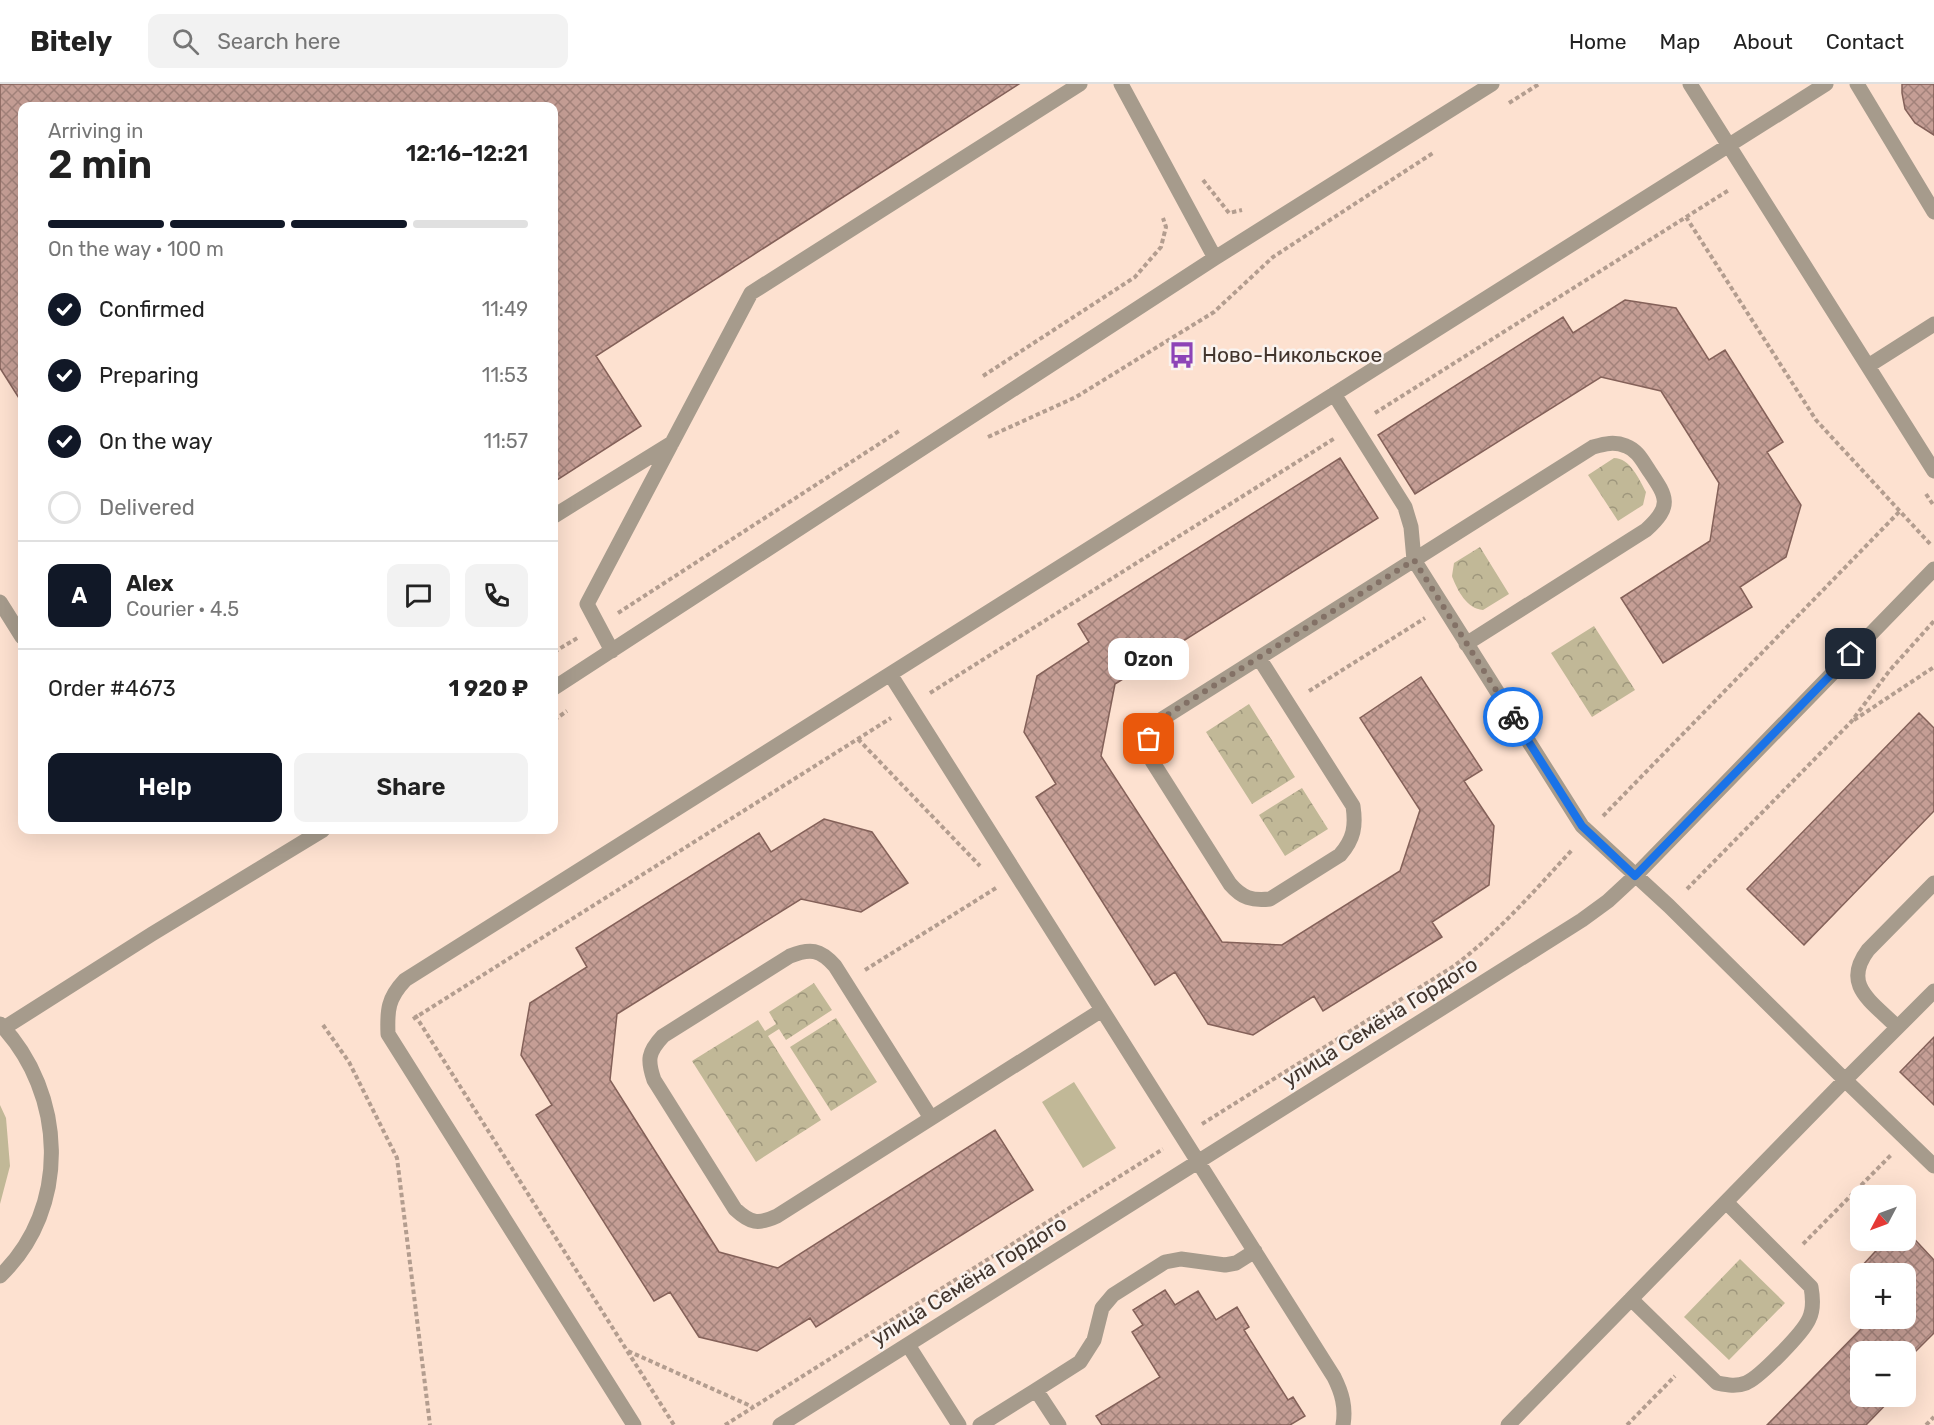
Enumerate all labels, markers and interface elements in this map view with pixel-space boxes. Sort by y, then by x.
search box [148,14,568,68]
text: Bitely [30,25,112,58]
icon: search [169,25,202,58]
text: Search here [217,28,341,55]
text: Home [1569,29,1626,54]
text: Map [1659,29,1700,54]
text: About [1733,29,1793,54]
text: Contact [1826,29,1904,54]
text: Arriving in [48,119,143,143]
text: 12:16–12:21 [406,140,528,167]
text: 2 min [48,142,152,188]
text: On the way · 100 m [48,237,224,261]
icon: check [48,293,81,326]
text: Confirmed [99,296,205,323]
text: 11:49 [482,297,528,321]
bus stop icon: Ново-Никольское [1167,340,1197,370]
place label: Ново-Никольское [1202,342,1382,367]
icon: check [48,359,81,392]
text: Preparing [99,362,199,389]
text: 11:53 [482,363,528,387]
icon: check [48,425,81,458]
text: On the way [99,428,213,455]
text: 11:57 [484,429,528,453]
text: Delivered [99,494,195,521]
button: chat [387,564,450,627]
button: phone [465,564,528,627]
text: Alex [126,570,174,597]
text: A [72,582,87,609]
text: Courier · 4.5 [126,597,239,621]
pin [1825,628,1876,679]
callout: Ozon [1108,637,1190,679]
icon: home [1834,637,1867,670]
text: Ozon [1124,647,1173,671]
text: Order #4673 [48,675,176,702]
text: 1 920 ₽ [448,675,528,702]
courier [1483,687,1543,747]
icon: bike [1497,701,1530,734]
pin [1123,713,1174,764]
icon: bag [1132,722,1165,755]
button: Help [48,753,282,822]
button: Share [294,753,528,822]
street label: улица Семёна Гордого [1278,951,1482,1092]
north arrow [1850,1185,1916,1251]
map controls [1850,1185,1916,1407]
street label: улица Семёна Гордого [867,1210,1071,1351]
button: + [1850,1263,1916,1329]
button: − [1850,1341,1916,1407]

